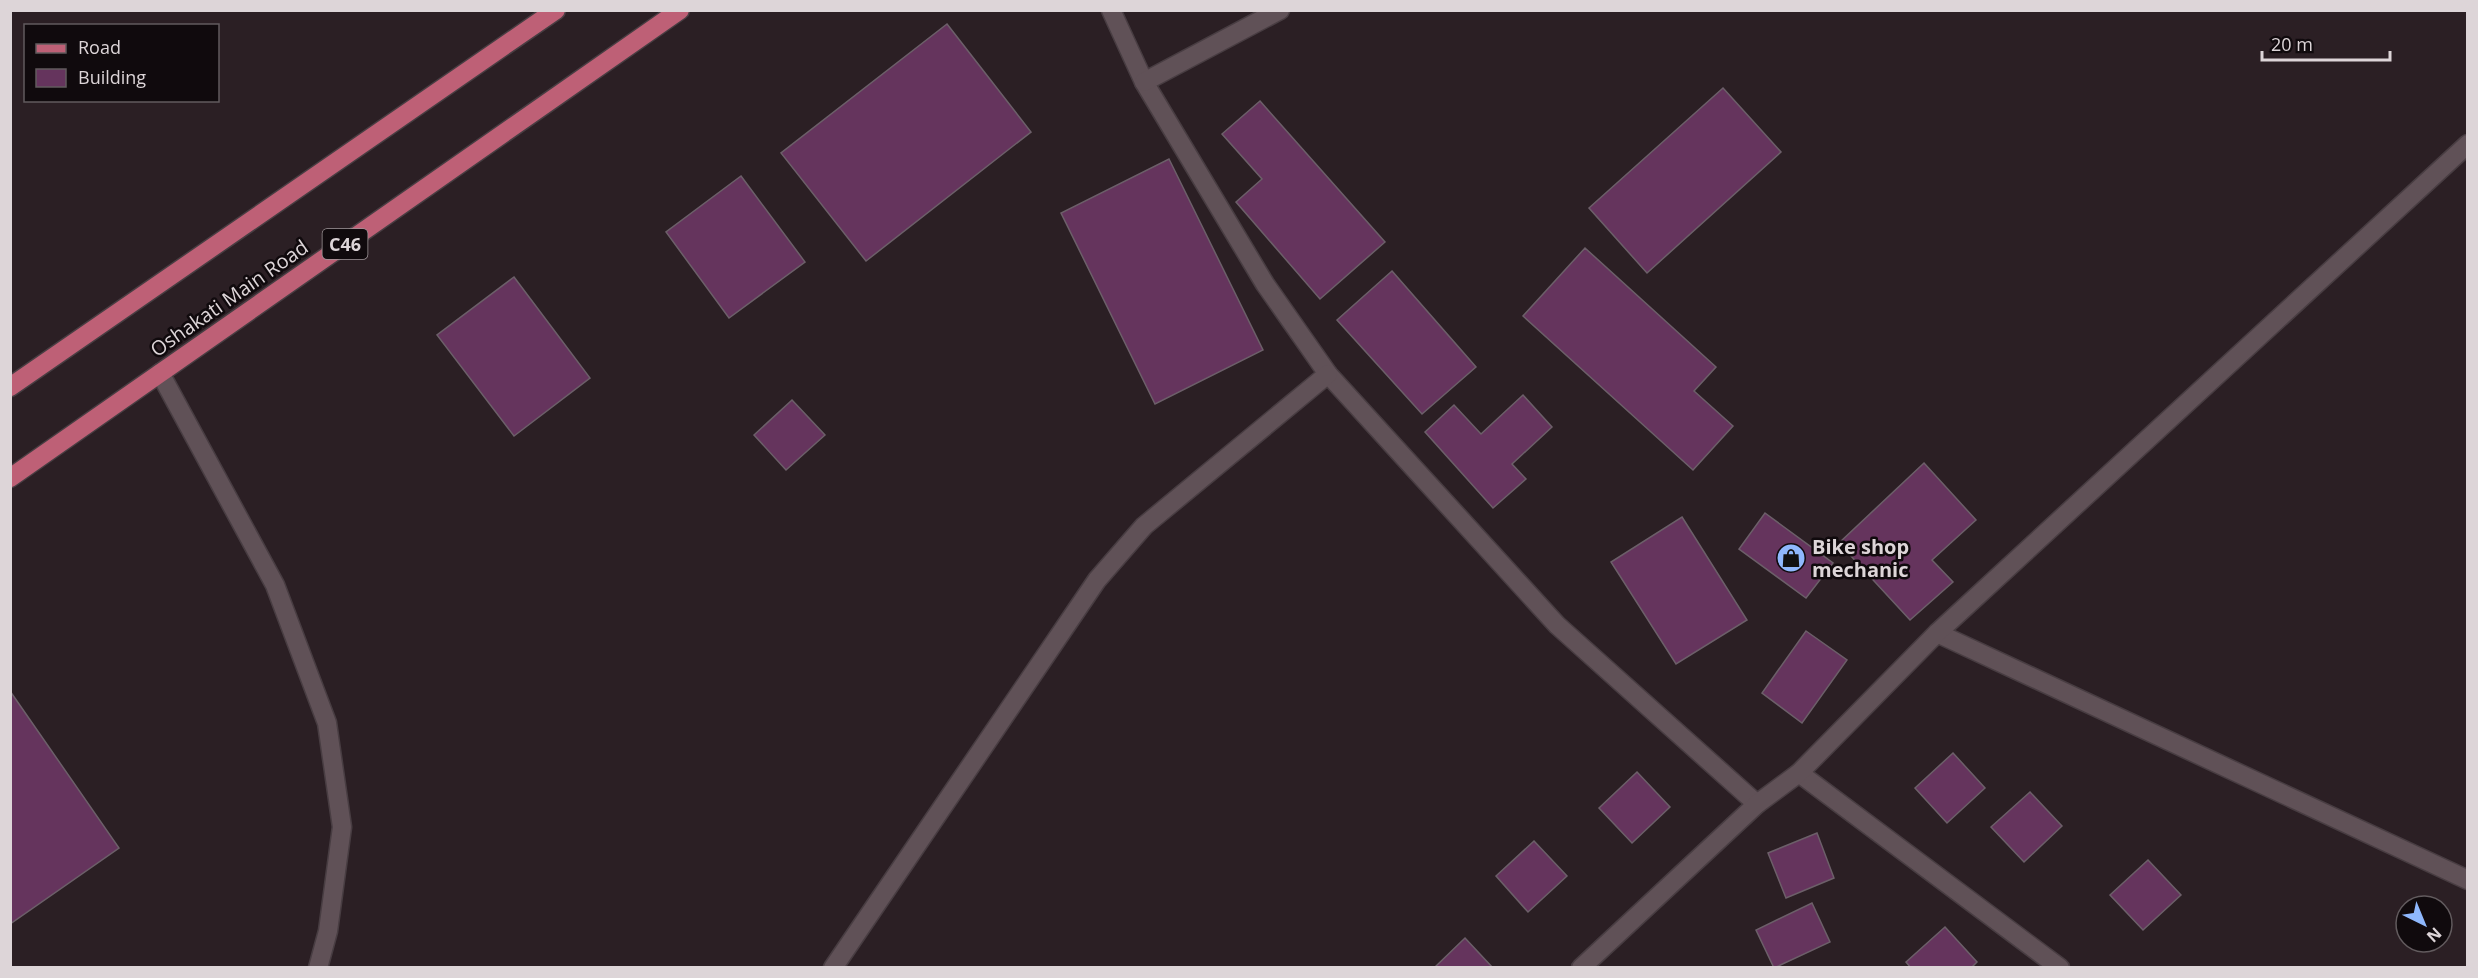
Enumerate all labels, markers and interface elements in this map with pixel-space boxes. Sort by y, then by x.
legend [24,24,219,102]
scale bar [2262,24,2390,62]
text: 20 m [2271,32,2313,56]
text: Road [78,35,121,59]
text: Building [78,65,146,89]
road number: C46 [322,229,368,259]
street label: Oshakati Main Road [145,233,313,363]
place label: Bike shop mechanic [1812,533,1909,583]
shop icon: Bike shop mechanic [1775,542,1807,574]
north arrow [2394,894,2454,954]
text: N [2422,922,2446,947]

